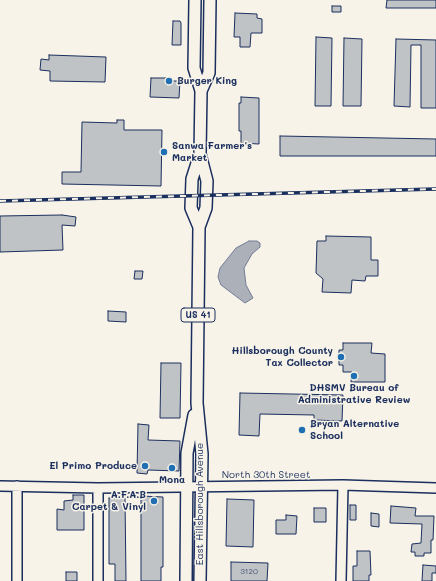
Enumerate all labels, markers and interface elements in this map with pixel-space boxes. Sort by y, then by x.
place label: Burger King [177,75,237,87]
marker: Burger King [164,76,174,86]
place label: Sanwa Farmer's Market [172,140,252,164]
marker: Sanwa Farmer's Market [159,147,169,157]
road number: US 41 [181,308,215,322]
place label: Hillsborough County Tax Collector [232,345,333,368]
marker: Hillsborough County Tax Collector [336,352,346,362]
marker: DHSMV Bureau of Administrative Review [349,371,359,381]
place label: DHSMV Bureau of Administrative Review [298,382,410,406]
place label: Bryan Alternative School [310,418,399,442]
marker: Bryan Alternative School [297,425,307,435]
street label: East Hillsborough Avenue [194,443,206,565]
place label: El Primo Produce [49,460,137,472]
marker: El Primo Produce [140,461,150,471]
marker: Mona [167,463,177,473]
street label: North 30th Street [222,469,310,481]
place label: Mona [159,474,185,486]
place label: A.F.A.B Carpet & Vinyl [72,489,146,512]
marker: A.F.A.B Carpet & Vinyl [149,496,159,506]
house number: 3120 [240,567,258,577]

